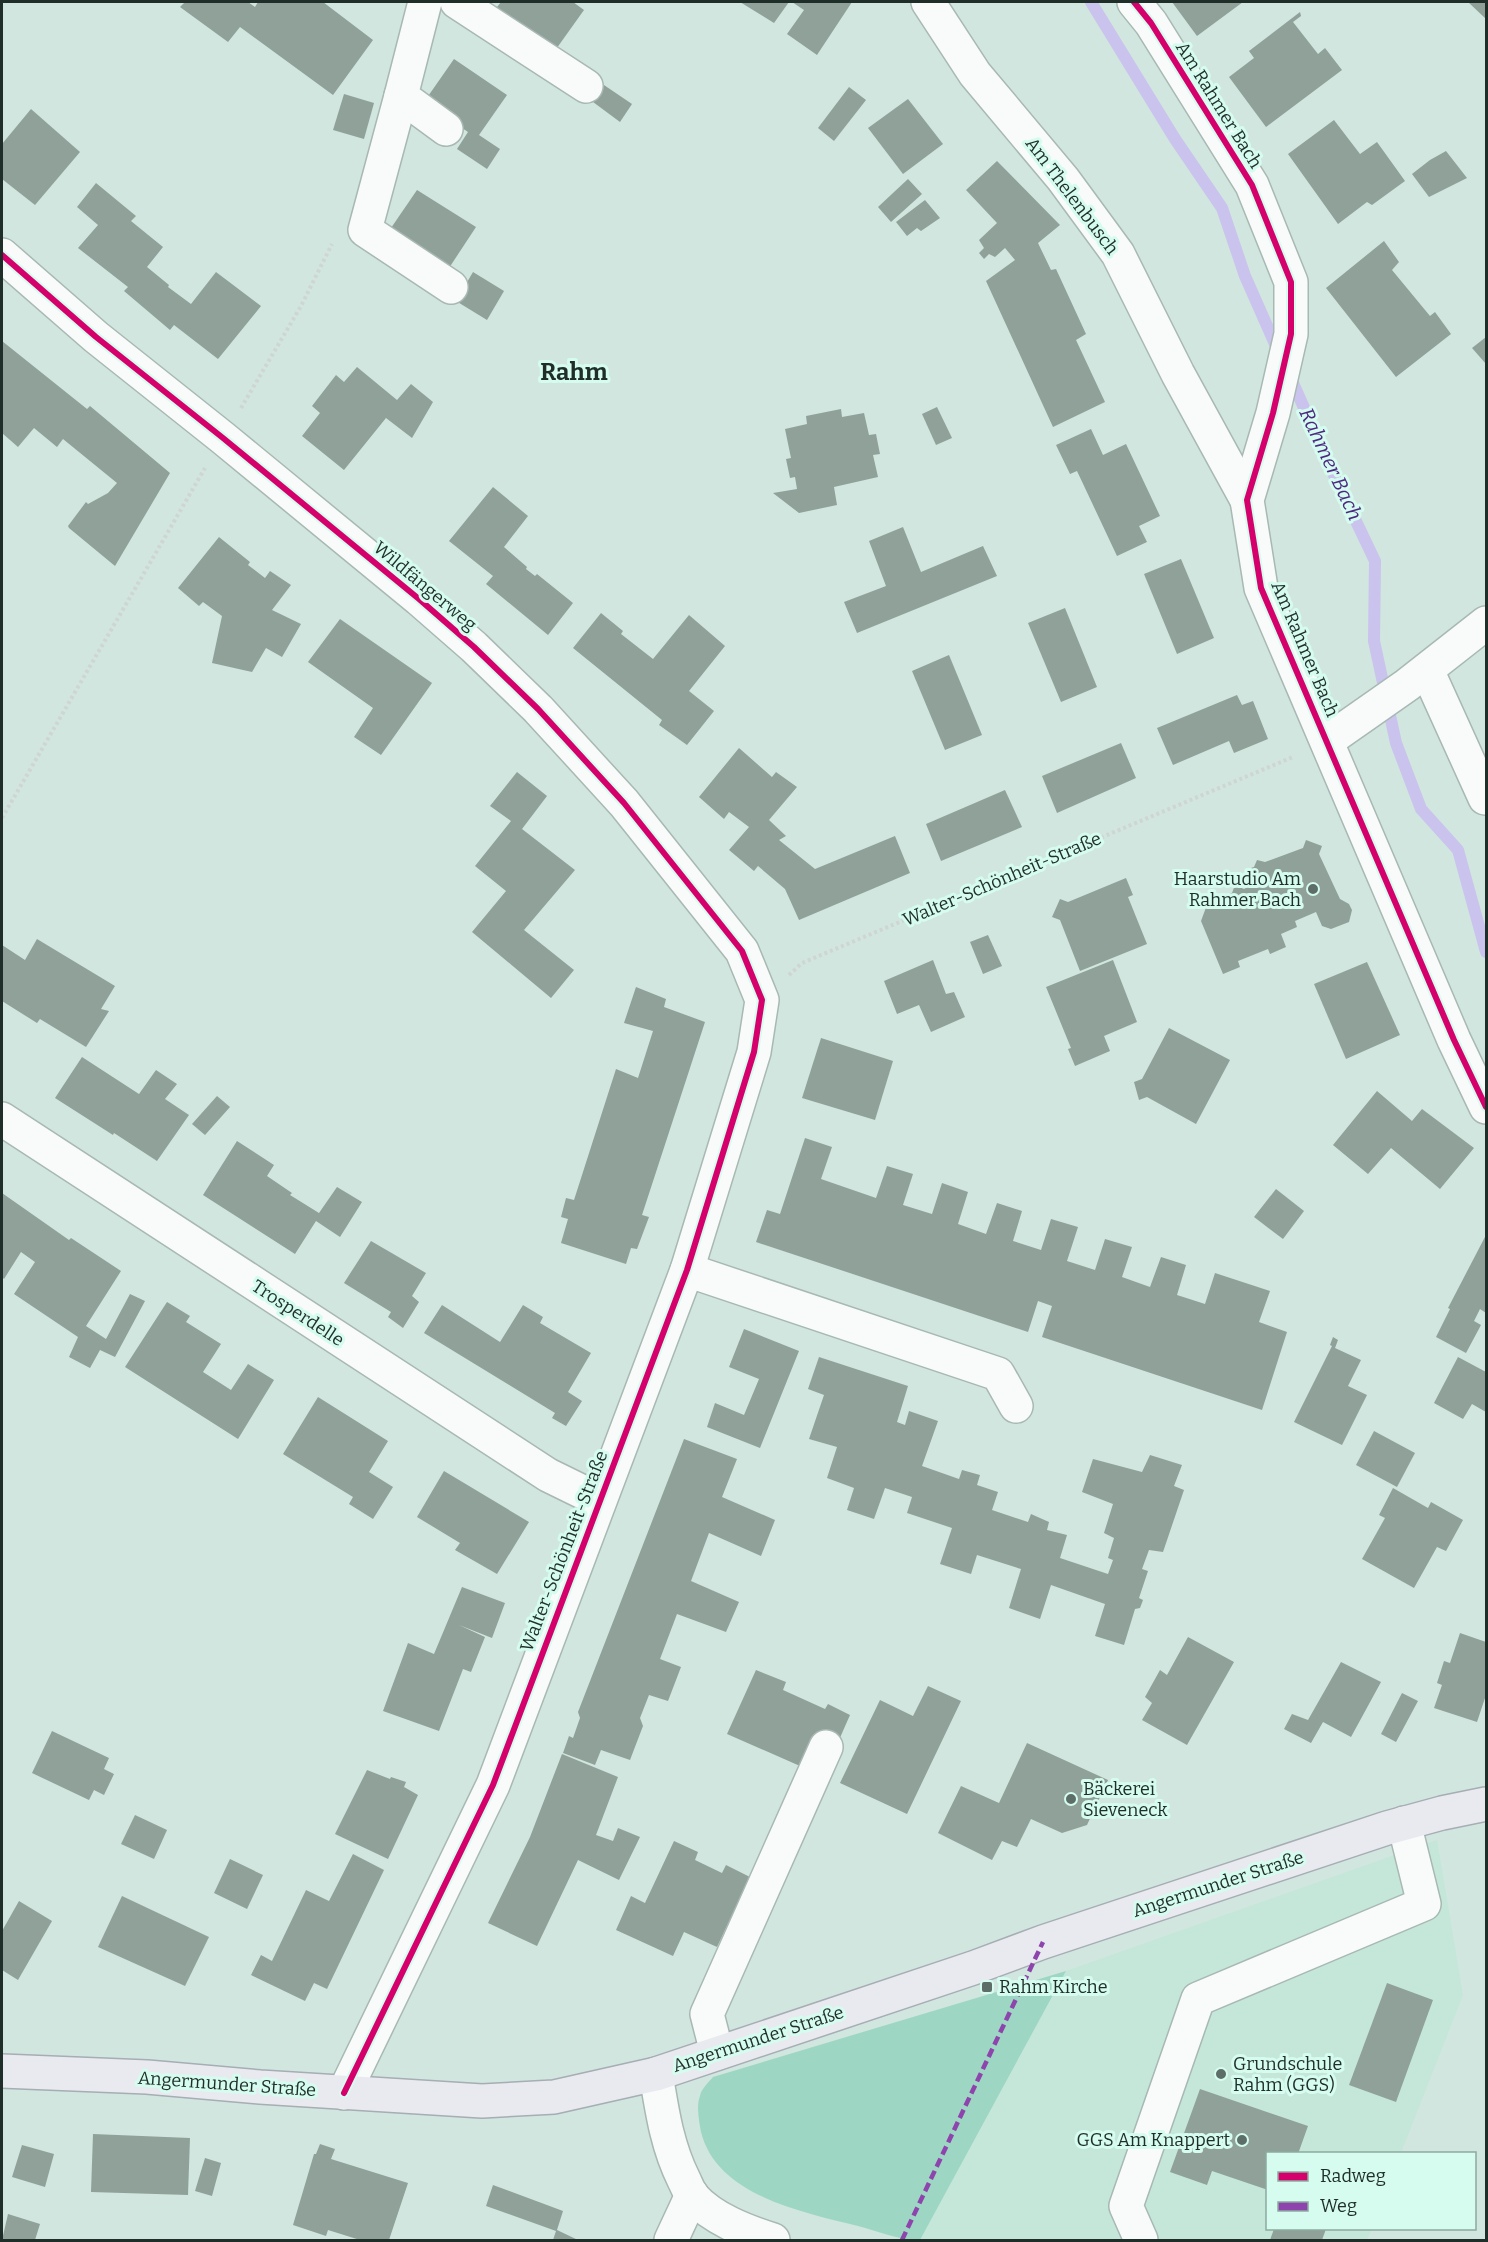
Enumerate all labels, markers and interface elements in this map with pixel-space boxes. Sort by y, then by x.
street label: Am Rahmer Bach [1171,37,1267,173]
street label: Am Thelenbusch [1021,133,1123,259]
district label: Rahm [540,358,608,386]
water label: Rahmer Bach [1295,404,1367,524]
street label: Wildfängerweg [369,536,481,636]
street label: Am Rahmer Bach [1266,578,1344,720]
street label: Walter-Schönheit-Straße [899,827,1105,931]
place label: Haarstudio Am Rahmer Bach [1174,868,1301,911]
marker: Haarstudio Am Rahmer Bach [1306,882,1320,896]
street label: Trosperdelle [248,1275,348,1351]
street label: Walter-Schönheit-Straße [515,1447,613,1655]
place label: Bäckerei Sieveneck [1083,1778,1168,1821]
marker: Bäckerei Sieveneck [1064,1792,1078,1806]
street label: Angermunder Straße [1130,1846,1306,1922]
place label: Rahm Kirche [999,1976,1108,1998]
marker: Rahm Kirche [980,1980,994,1994]
street label: Angermunder Straße [670,2001,846,2077]
place label: Grundschule Rahm (GGS) [1233,2053,1342,2096]
street label: Angermunder Straße [137,2067,317,2101]
marker: Grundschule Rahm (GGS) [1214,2067,1228,2081]
place label: GGS Am Knappert [1076,2129,1230,2151]
marker: GGS Am Knappert [1235,2133,1249,2147]
legend [1266,2152,1476,2230]
text: Radweg [1320,2165,1386,2187]
text: Weg [1320,2195,1357,2217]

